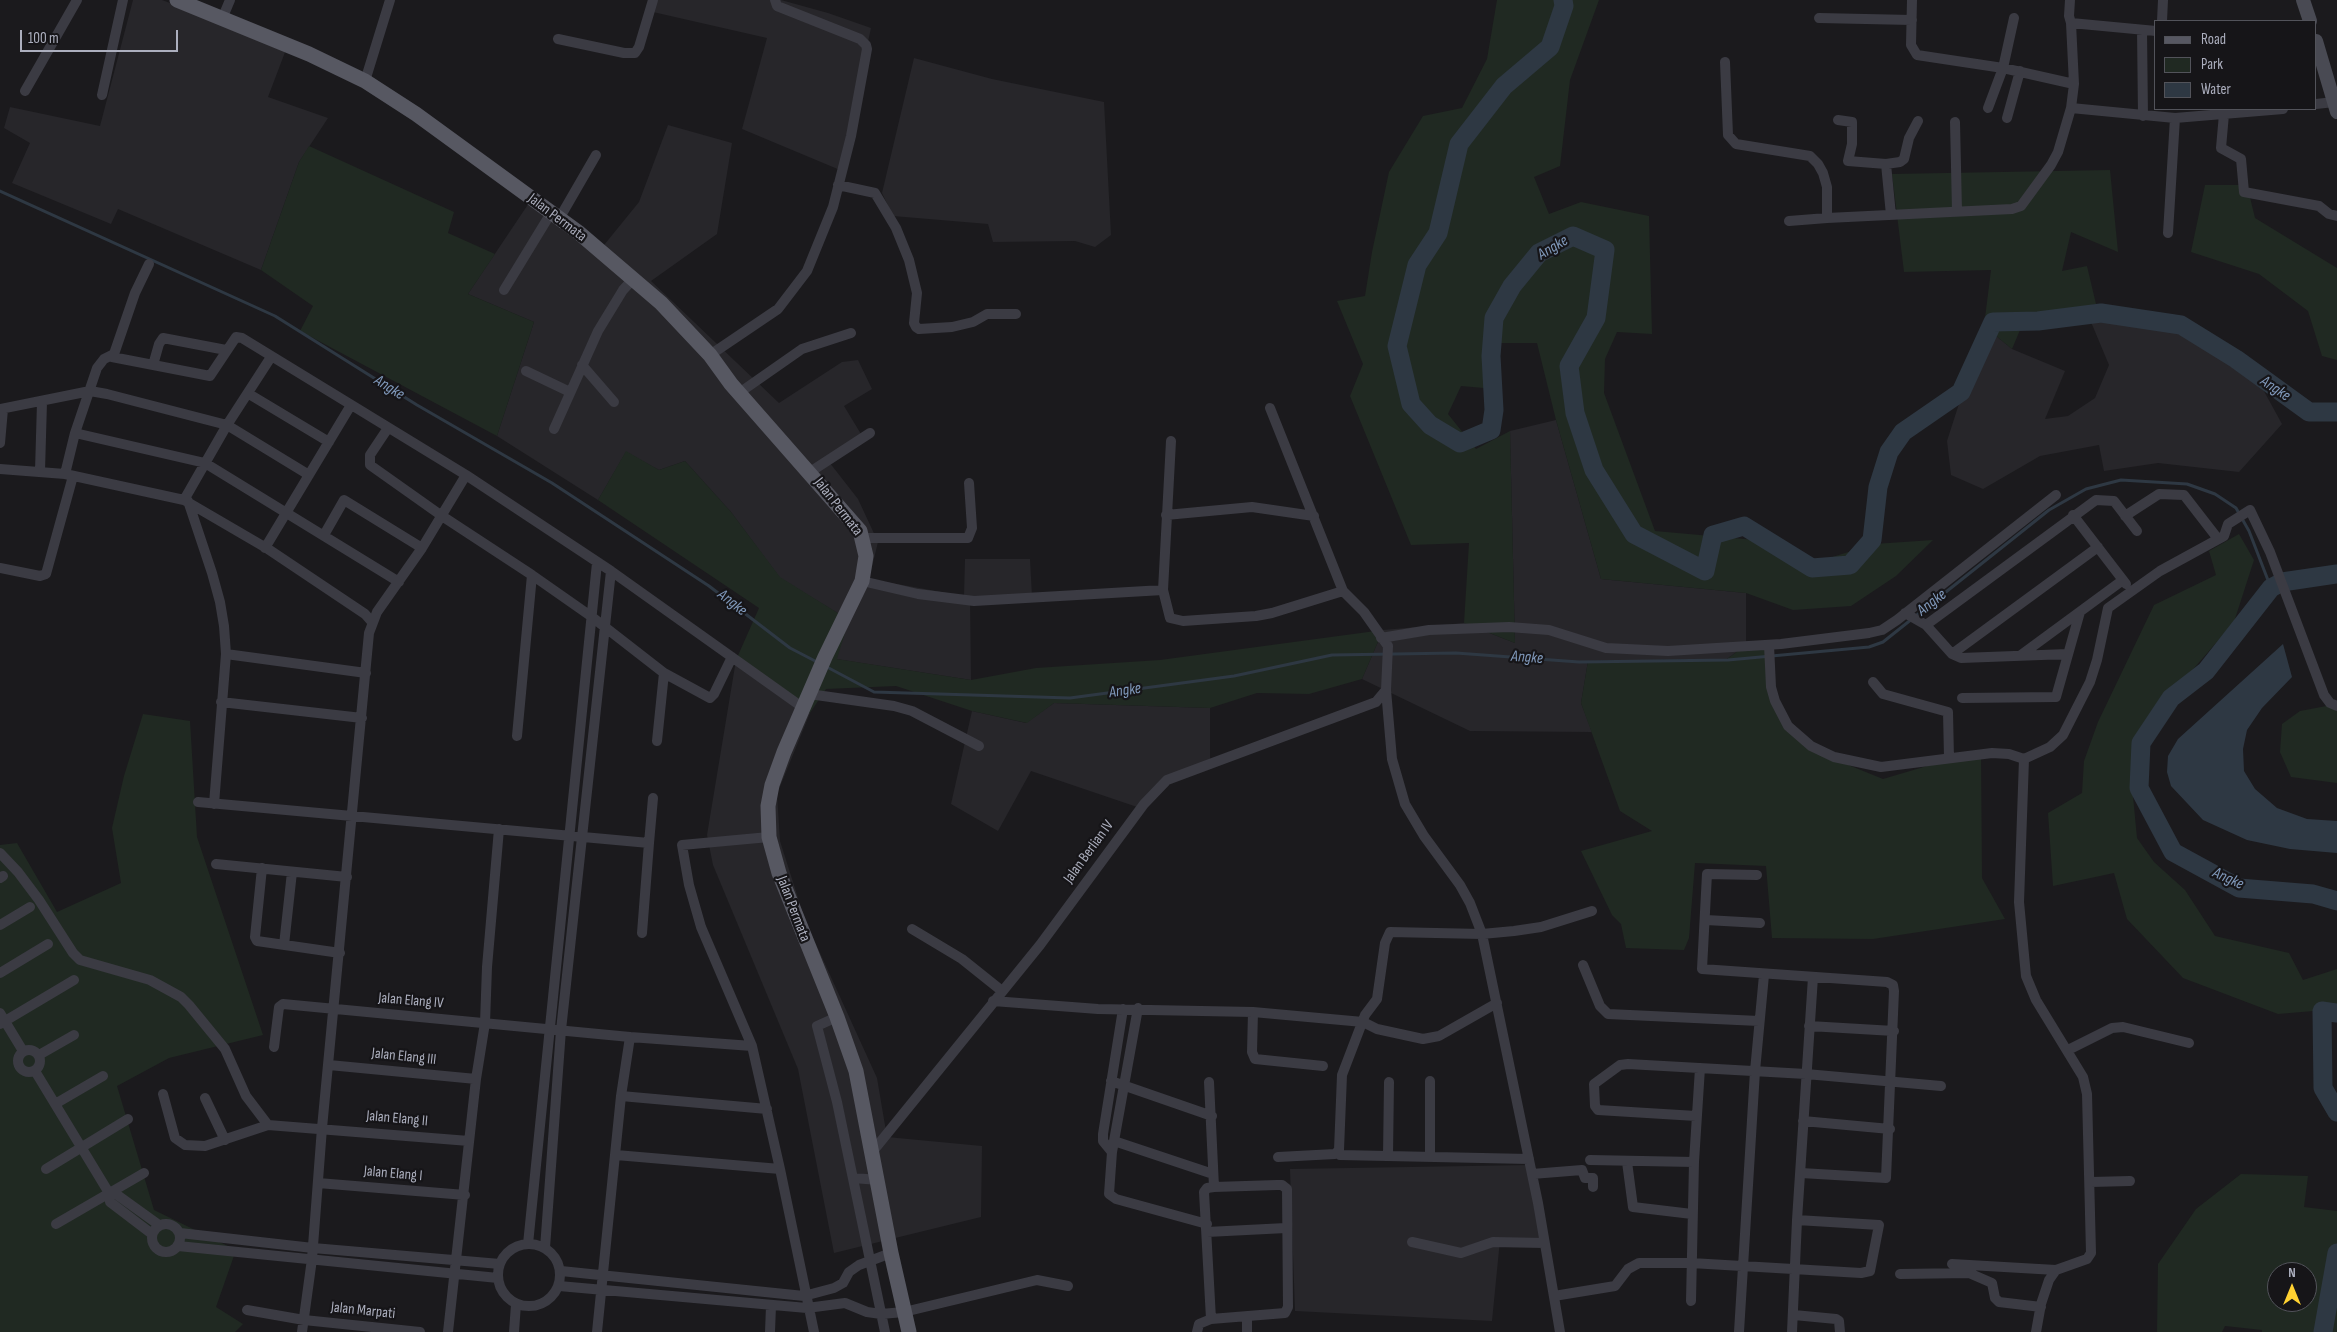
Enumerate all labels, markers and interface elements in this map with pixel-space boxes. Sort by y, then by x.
scale bar [22,20,180,52]
legend [2154,20,2317,110]
text: 100 m [28,29,59,48]
text: Road [2201,30,2226,49]
text: Park [2201,55,2223,74]
text: Water [2201,80,2231,99]
street label: Jalan Permata [524,190,590,246]
water label: Angke [1534,231,1572,265]
water label: Angke [370,371,408,405]
water label: Angke [2256,372,2294,406]
street label: Jalan Permata [810,474,866,540]
water label: Angke [713,586,751,620]
water label: Angke [1913,586,1951,620]
water label: Angke [1510,647,1544,669]
water label: Angke [1108,679,1142,703]
street label: Jalan Berlian IV [1060,817,1118,887]
water label: Angke [2209,864,2247,894]
street label: Jalan Permata [772,874,814,944]
street label: Jalan Elang IV [378,989,444,1013]
street label: Jalan Elang III [371,1045,437,1069]
street label: Jalan Elang II [365,1107,429,1131]
street label: Jalan Elang I [363,1162,423,1186]
north arrow [2267,1262,2317,1312]
text: N [2288,1264,2296,1281]
street label: Jalan Marpati [330,1299,396,1323]

